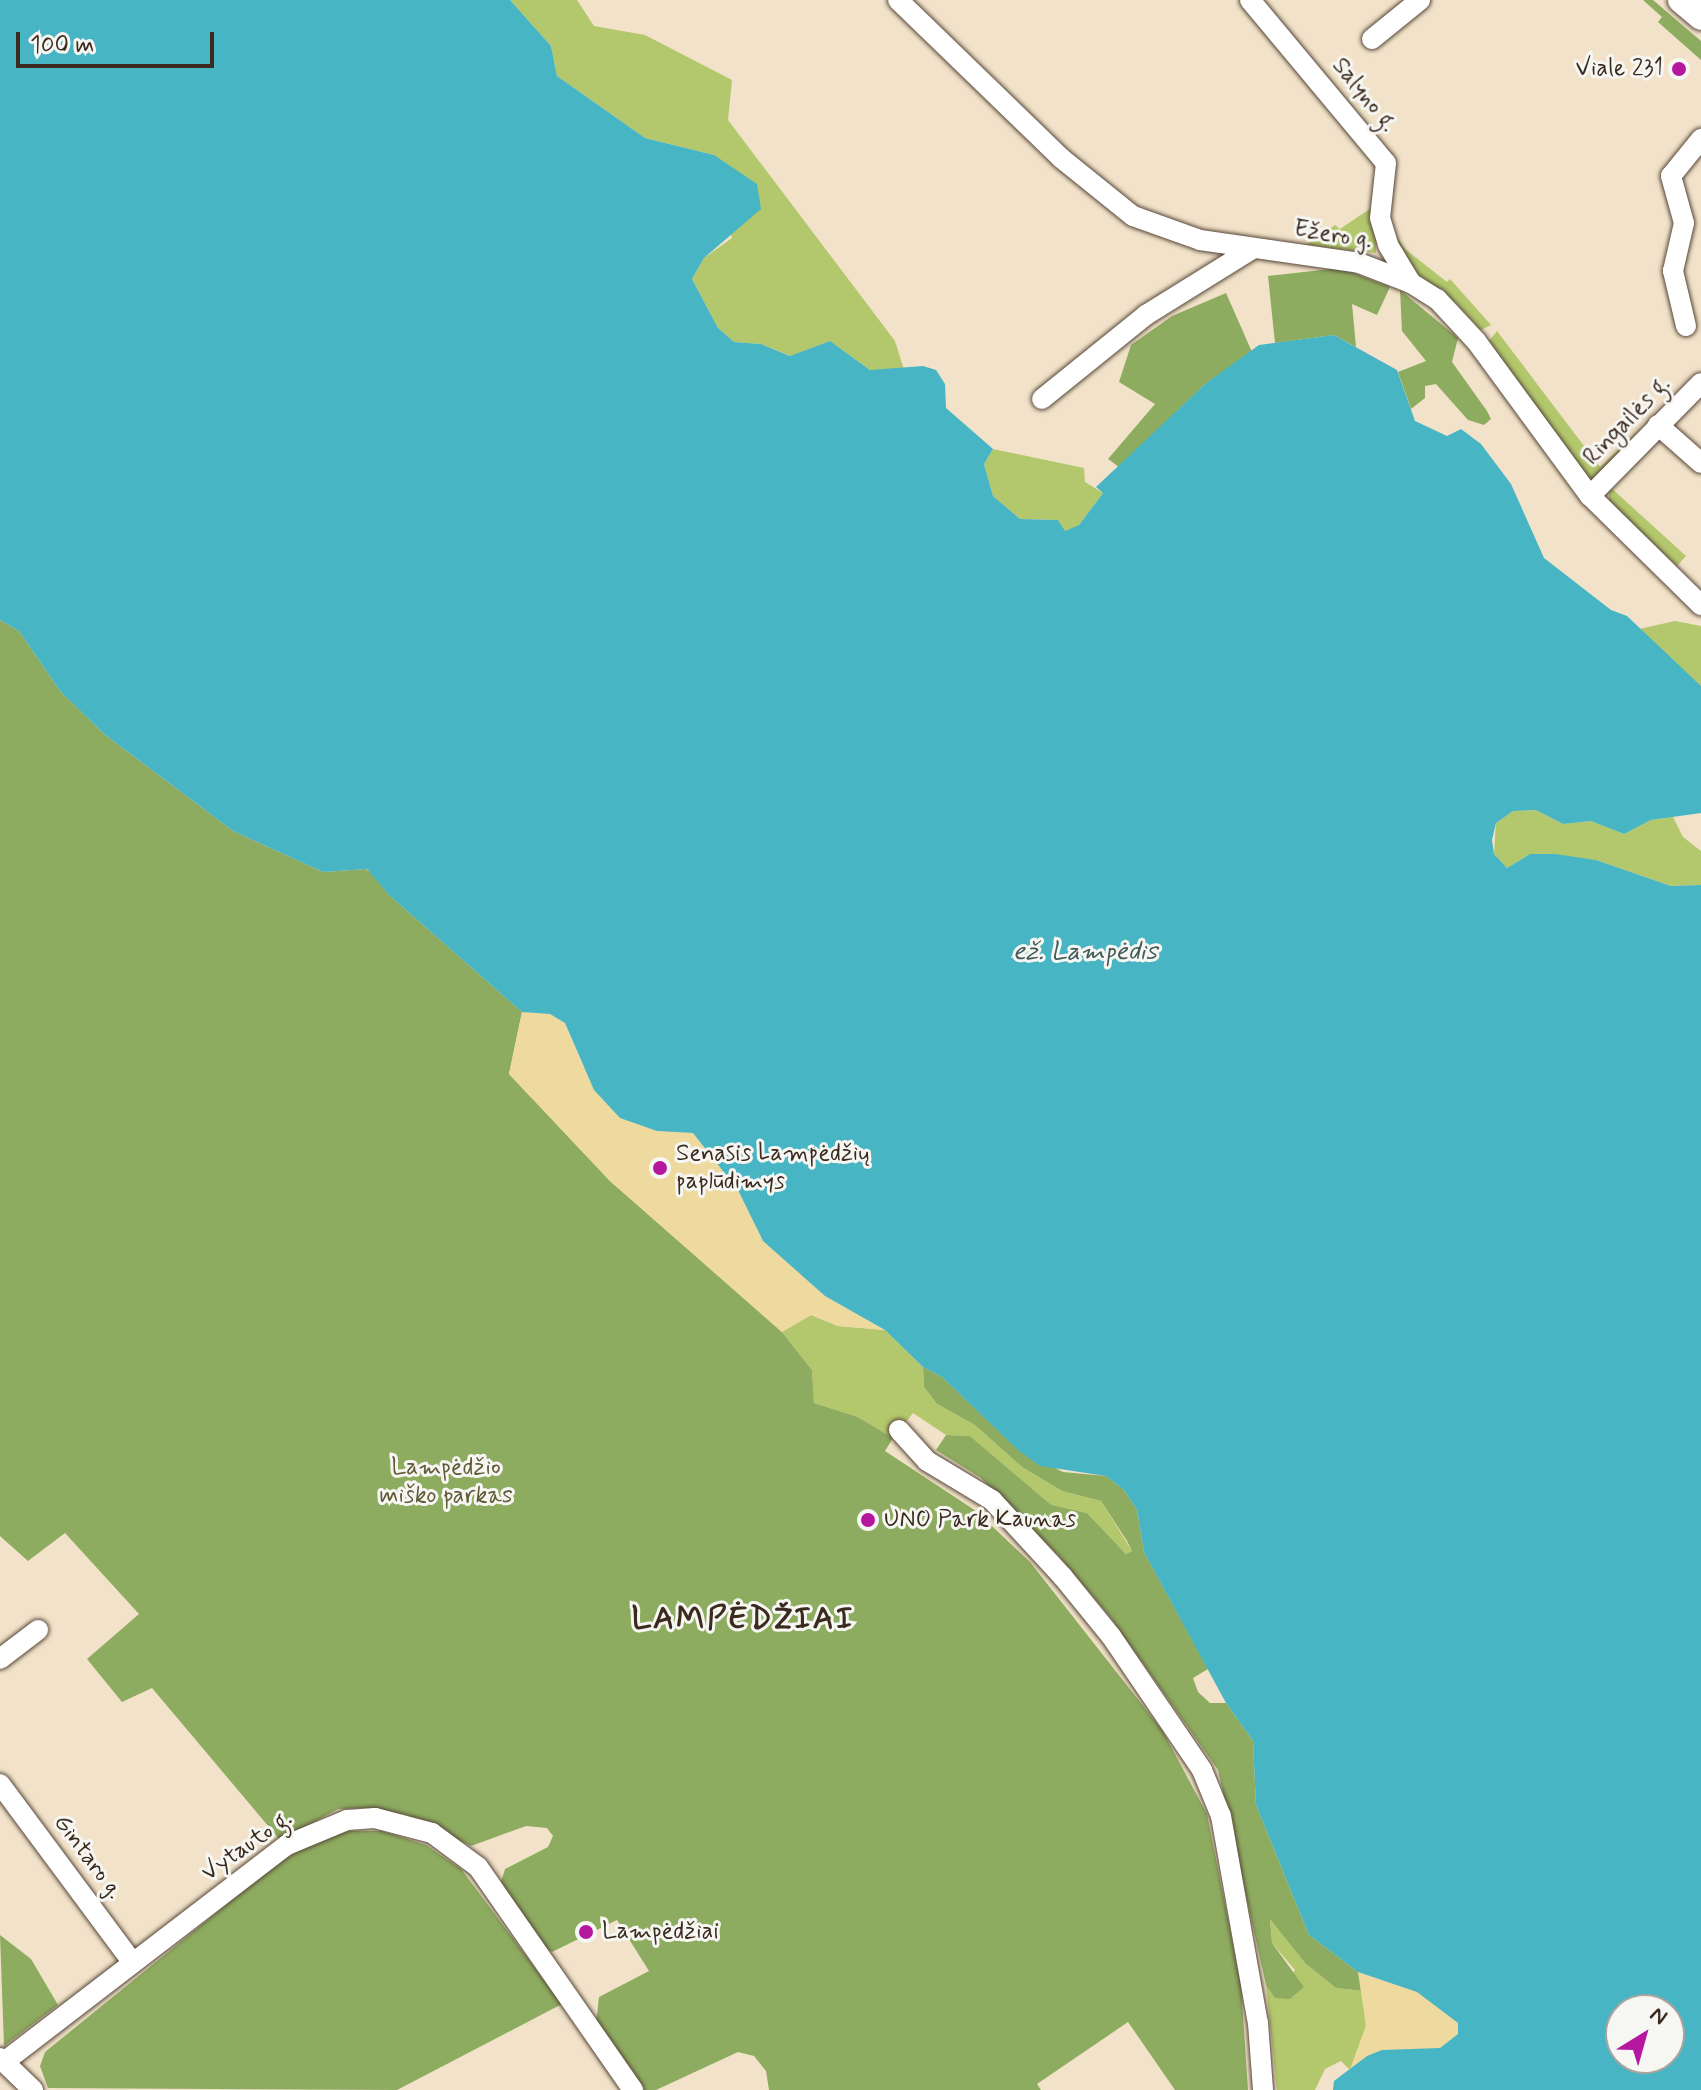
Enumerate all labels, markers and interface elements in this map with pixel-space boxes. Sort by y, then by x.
scale bar [20,16,218,66]
text: 100 m [30,30,94,61]
street label: Salyno g. [1326,52,1402,138]
place label: Viale 231 [1575,55,1663,83]
marker: Viale 231 [1670,60,1688,78]
street label: Ežero g. [1292,215,1374,255]
street label: Ringailės g. [1578,371,1676,471]
water label: ež. Lampėdis [1013,937,1157,969]
place label: Senasis Lampėdžių paplūdimys [676,1140,869,1196]
marker: Senasis Lampėdžių paplūdimys [651,1159,669,1177]
park label: Lampėdžio miško parkas [381,1454,511,1510]
place label: UNO Park Kaunas [884,1506,1067,1534]
marker: UNO Park Kaunas [859,1511,877,1529]
district label: LAMPĖDŽIAI [634,1600,852,1638]
street label: Vytauto g. [196,1805,298,1887]
street label: Gintaro g. [47,1809,129,1905]
place label: Lampėdžiai [602,1918,719,1946]
marker: Lampėdžiai [577,1923,595,1941]
north arrow [1605,1994,1685,2074]
text: N [1644,2001,1673,2032]

